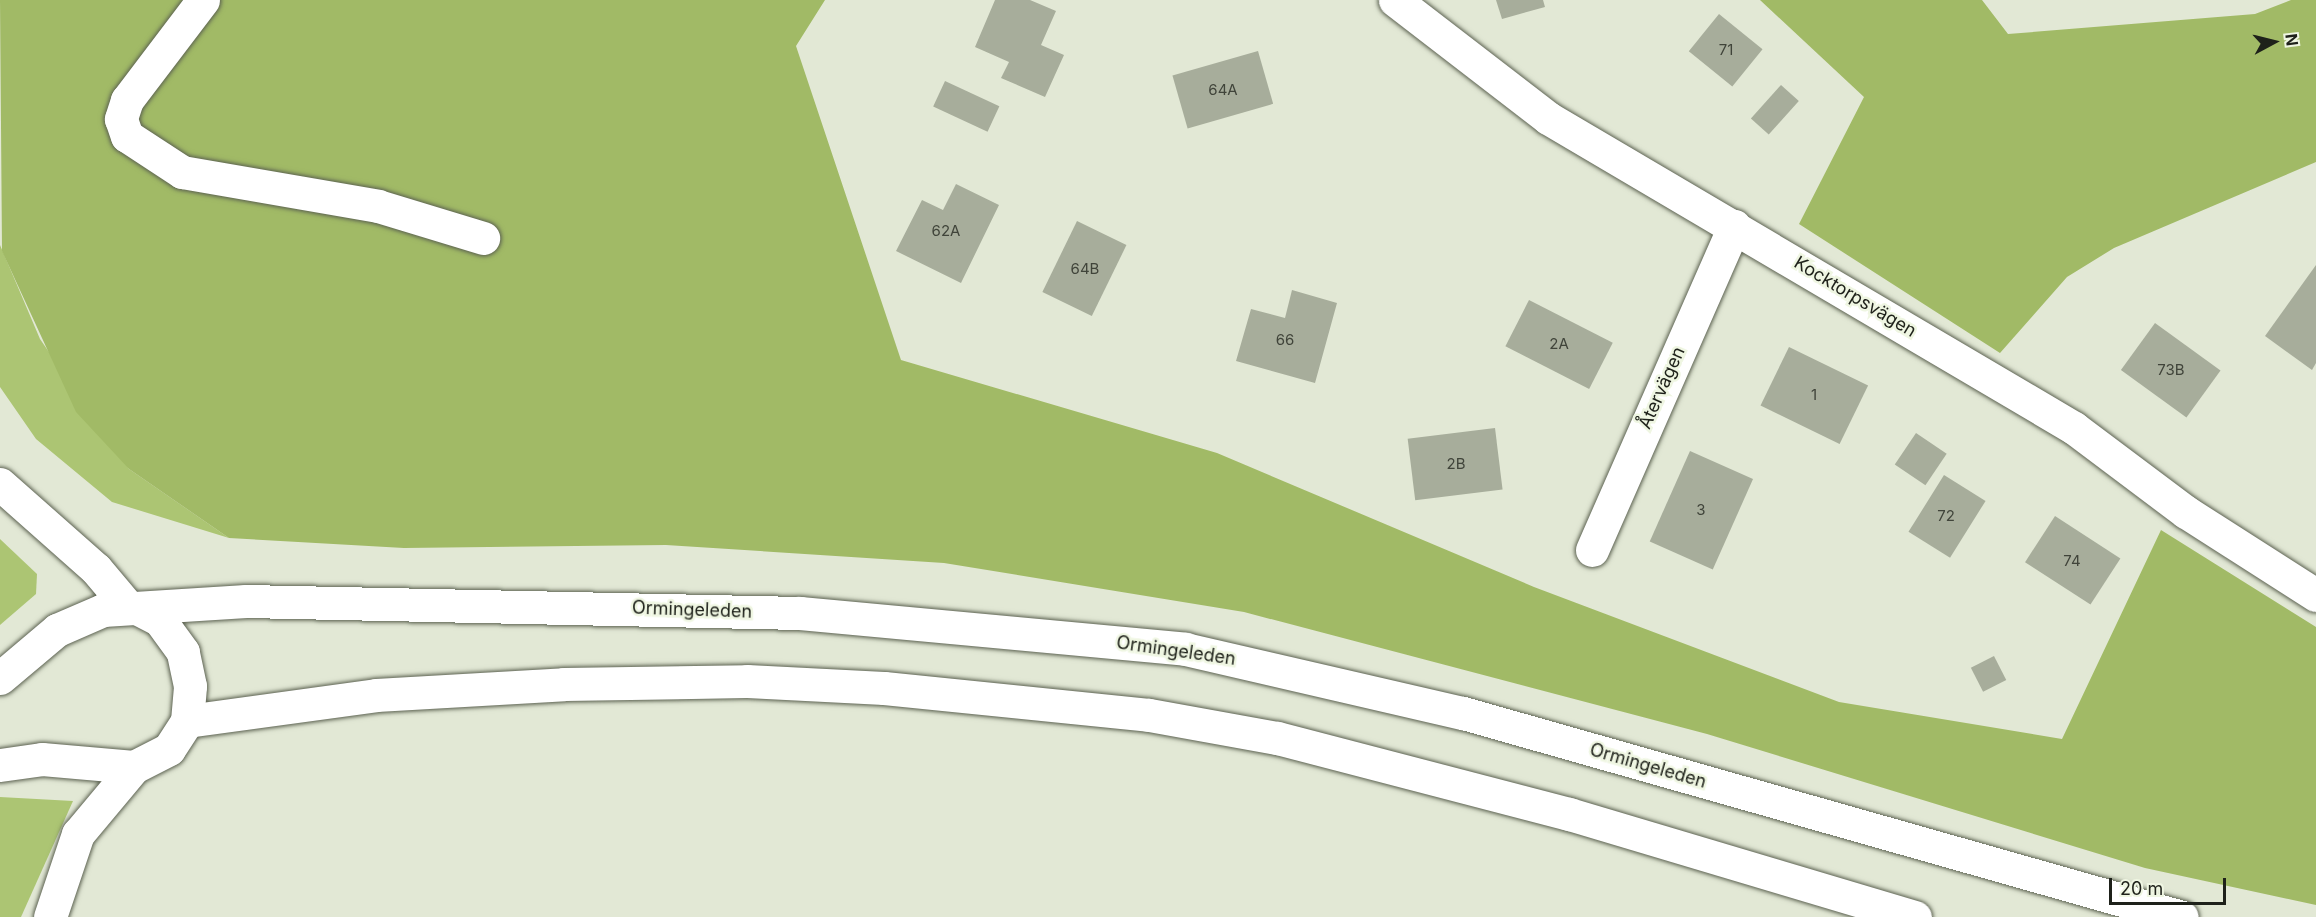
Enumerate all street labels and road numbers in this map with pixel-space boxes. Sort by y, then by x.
street label: Kocktorpsvägen [1790,252,1920,342]
street label: Återvägen [1634,344,1690,432]
street label: Ormingeleden [632,597,752,623]
street label: Ormingeleden [1115,632,1237,670]
street label: Ormingeleden [1587,739,1709,793]

